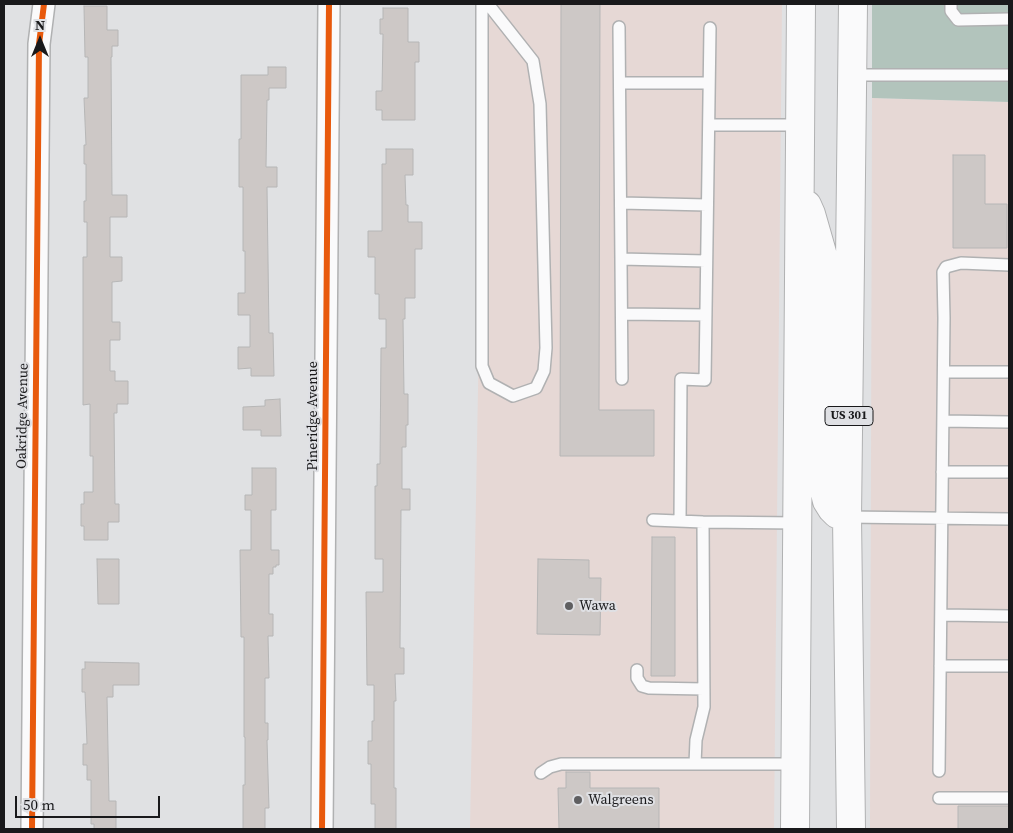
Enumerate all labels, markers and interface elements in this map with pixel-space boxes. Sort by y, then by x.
north arrow [15,15,65,65]
text: N [35,15,45,35]
street label: Pineridge Avenue [305,361,321,471]
street label: Oakridge Avenue [14,363,32,469]
road number: US 301 [825,406,873,426]
place label: Wawa [579,598,616,614]
marker: Wawa [563,600,575,612]
scale bar [18,786,162,818]
place label: Walgreens [588,792,654,808]
text: 50 m [23,794,55,815]
marker: Walgreens [572,794,584,806]

